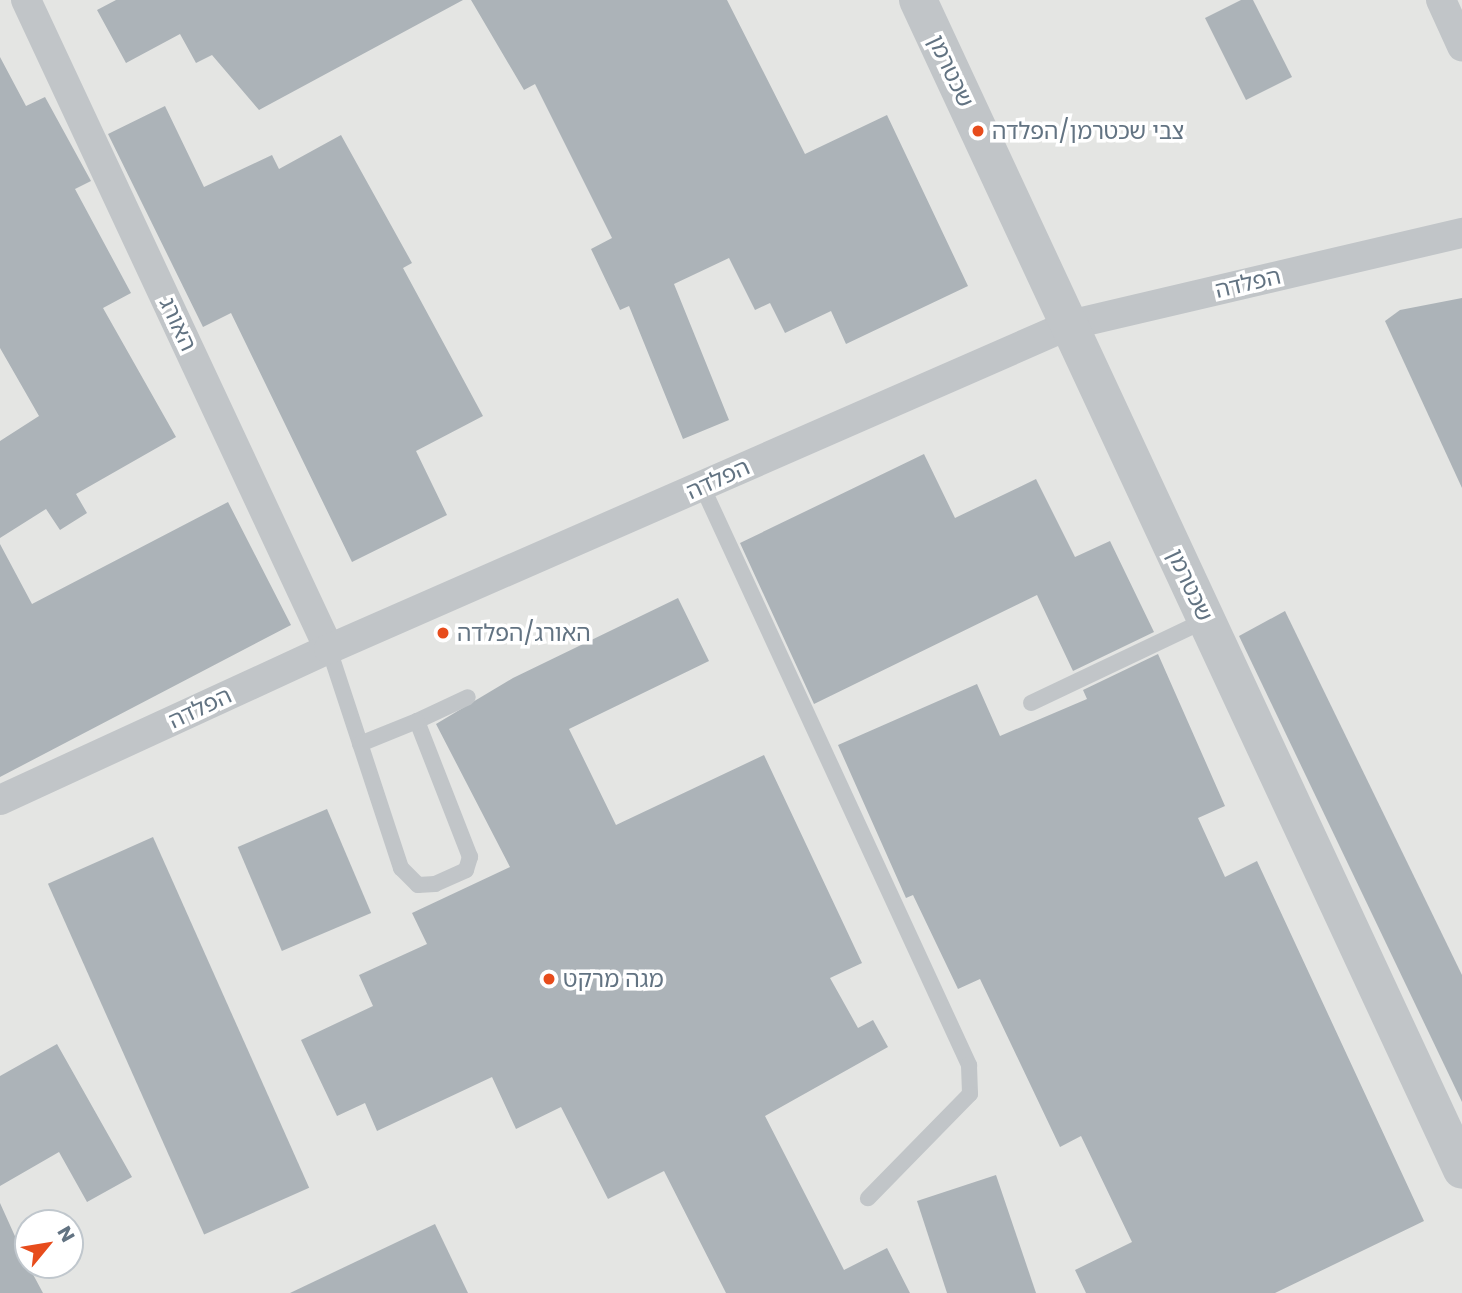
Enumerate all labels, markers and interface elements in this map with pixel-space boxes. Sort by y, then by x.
street label: שכטרמן [922,30,980,112]
place label: צבי שכטרמן/הפלדה [992,117,1184,145]
marker: צבי שכטרמן/הפלדה [970,123,986,139]
street label: הפלדה [1212,262,1284,304]
street label: האורג [154,293,202,355]
street label: הפלדה [682,453,754,505]
street label: שכטרמן [1161,544,1219,626]
place label: האורג/הפלדה [457,619,591,647]
marker: האורג/הפלדה [435,625,451,641]
street label: הפלדה [164,681,236,735]
place label: מגה מרקט [563,965,664,993]
marker: מגה מרקט [541,971,557,987]
north arrow [14,1209,84,1279]
text: N [51,1221,81,1247]

